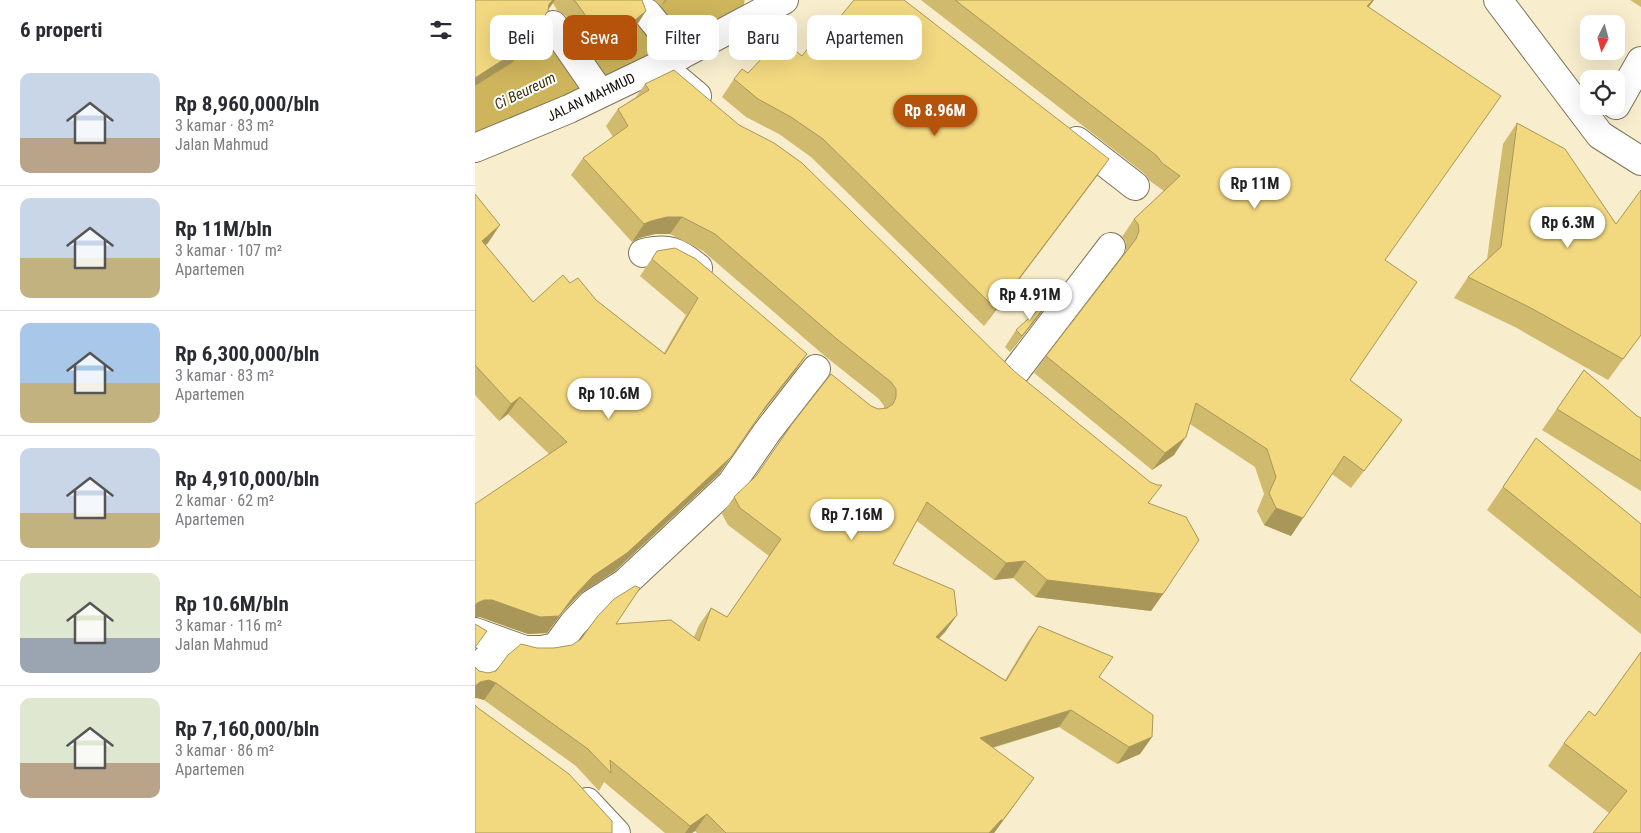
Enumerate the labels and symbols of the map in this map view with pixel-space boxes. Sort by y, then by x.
north arrow [1580,15,1625,60]
water label: Ci Beureum [491,68,559,114]
street label: JALAN MAHMUD [544,70,638,124]
pin: Rp 8.96M [883,94,987,137]
pin: Rp 11M [1214,168,1296,210]
pin: Rp 6.3M [1522,206,1614,249]
pin: Rp 4.91M [978,278,1082,321]
pin: Rp 10.6M [557,378,661,420]
pin: Rp 7.16M [800,498,904,541]

